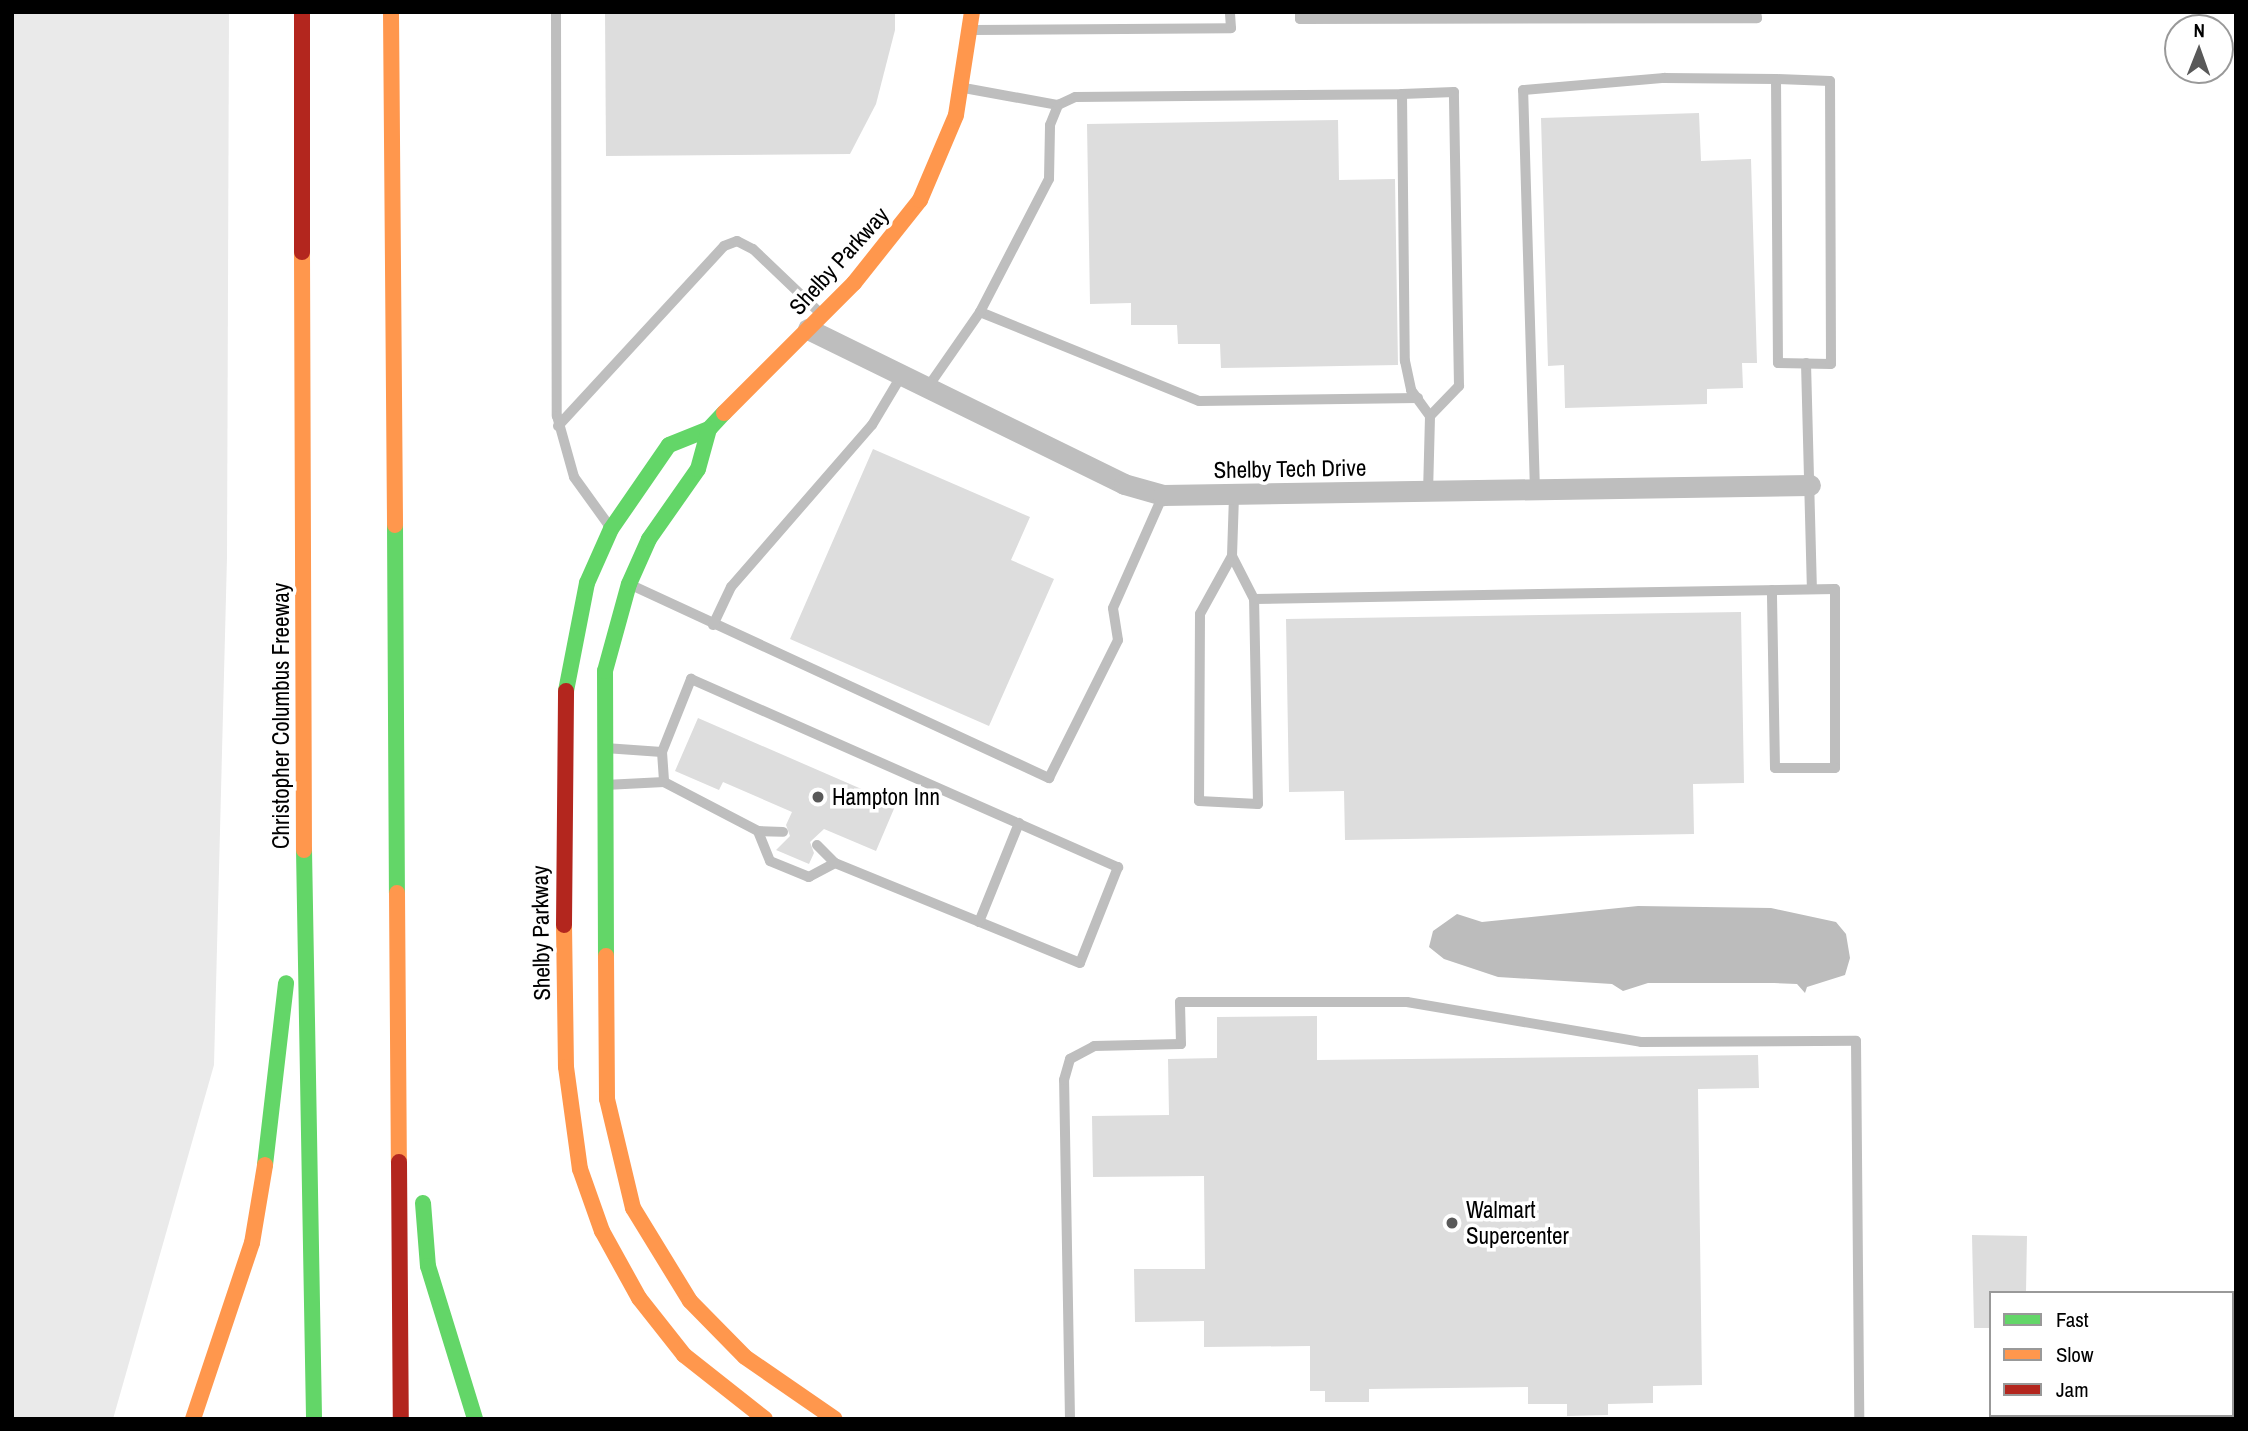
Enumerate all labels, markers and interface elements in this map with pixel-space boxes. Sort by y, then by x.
north arrow [2164,14,2234,84]
text: N [2193,17,2205,43]
street label: Shelby Parkway [784,202,894,320]
street label: Shelby Tech Drive [1213,454,1367,484]
street label: Christopher Columbus Freeway [267,583,295,849]
place label: Hampton Inn [832,783,940,811]
marker: Hampton Inn [810,789,826,805]
street label: Shelby Parkway [526,865,556,1001]
place label: Walmart Supercenter [1466,1196,1569,1250]
marker: Walmart Supercenter [1444,1215,1460,1231]
legend [1989,1291,2234,1417]
text: Fast [2056,1305,2089,1334]
text: Slow [2056,1340,2093,1369]
text: Jam [2056,1375,2089,1404]

